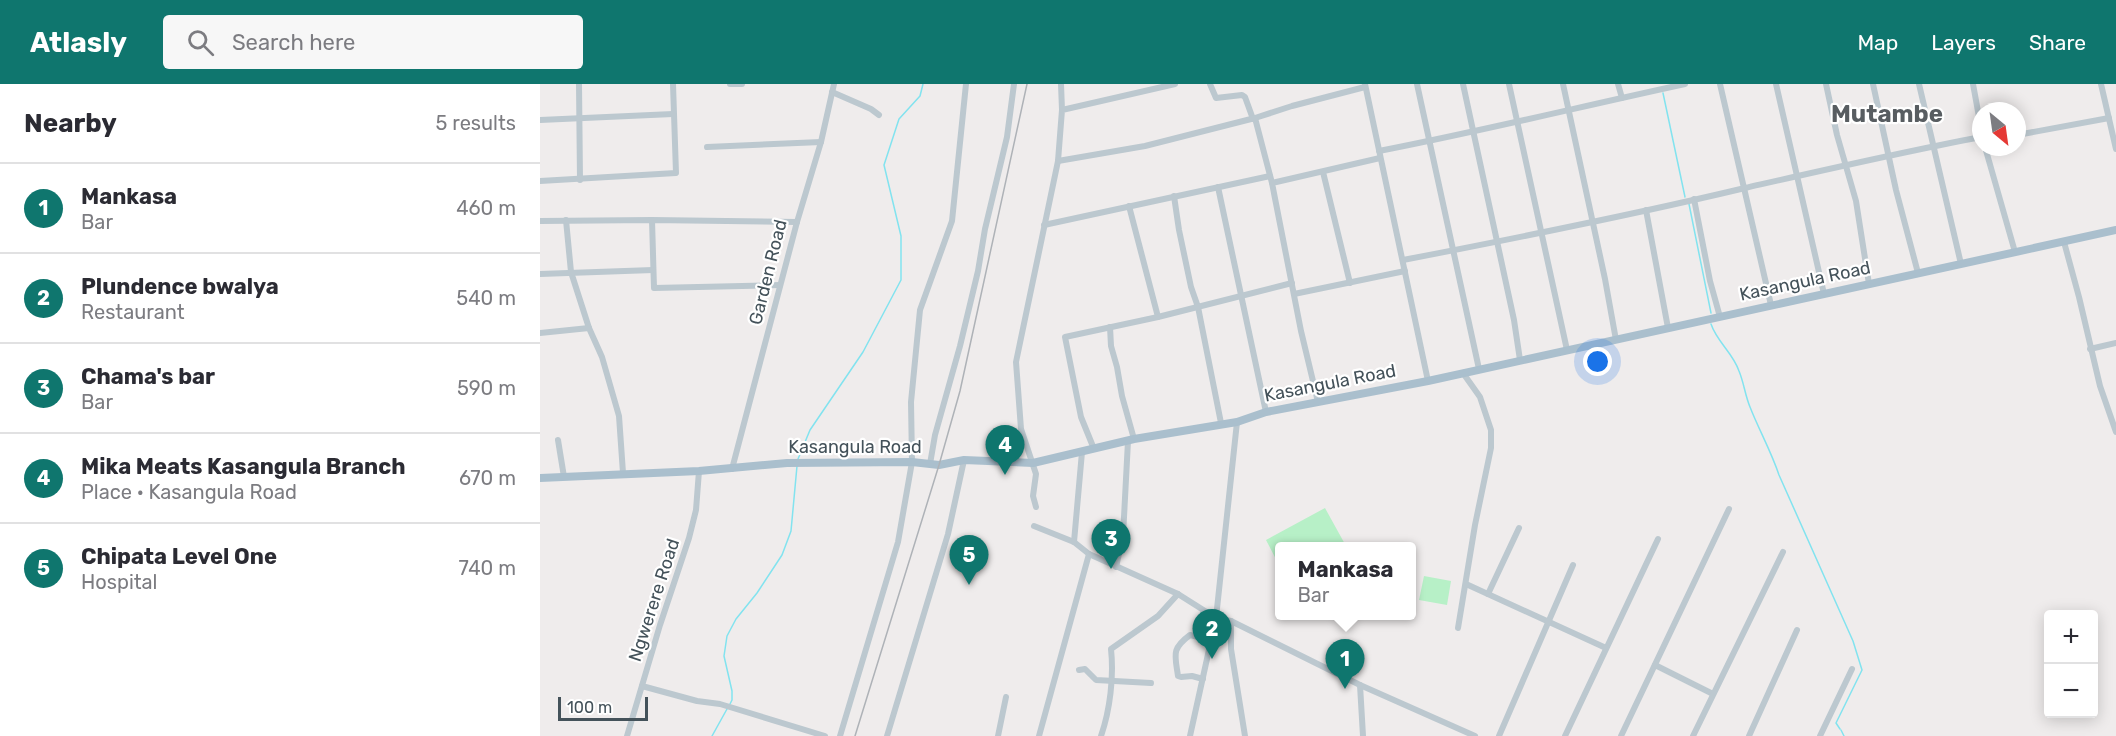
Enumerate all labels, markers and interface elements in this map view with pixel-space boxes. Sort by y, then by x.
search box [163,15,583,69]
text: Atlasly [30,26,127,59]
icon: search [184,26,217,59]
text: Search here [232,29,355,56]
text: Map [1857,30,1898,55]
text: Layers [1931,30,1996,55]
text: Share [2029,30,2086,55]
district label: Mutambe [1831,100,1943,128]
north arrow [1972,102,2026,156]
text: Nearby [24,108,117,139]
text: 5 results [435,111,516,135]
text: Mankasa [81,183,177,210]
text: 1 [39,196,48,220]
text: 460 m [456,196,516,220]
text: Bar [81,210,113,234]
street label: Garden Road [744,217,792,327]
street label: Kasangula Road [1737,256,1873,306]
text: Plundence bwalya [81,273,279,300]
text: 2 [37,286,50,310]
text: 540 m [456,286,516,310]
text: Restaurant [81,300,185,324]
your location [1583,347,1612,376]
street label: Kasangula Road [1262,359,1398,407]
text: Chama's bar [81,363,215,390]
text: 3 [37,376,50,400]
text: 590 m [457,376,516,400]
text: Bar [81,390,113,414]
pin: 4 [986,426,1024,475]
street label: Kasangula Road [788,436,922,458]
text: Mika Meats Kasangula Branch [81,453,406,480]
text: 4 [37,466,50,490]
text: 670 m [459,466,516,490]
text: Place · Kasangula Road [81,480,297,504]
pin: 3 [1092,520,1130,569]
street label: Ngwerere Road [624,536,684,664]
pin: 5 [950,536,988,585]
popup [1275,542,1416,620]
text: Chipata Level One [81,543,277,570]
text: 5 [37,556,50,580]
text: 740 m [459,556,516,580]
text: Mankasa [1297,556,1394,583]
text: Hospital [81,570,157,594]
text: Bar [1297,583,1329,607]
pin: 2 [1192,610,1232,659]
map controls [2044,610,2098,718]
button: + [2044,610,2098,664]
pin: 1 [1326,640,1364,689]
button: − [2044,664,2098,718]
scale bar [558,694,648,722]
text: 100 m [567,698,612,717]

